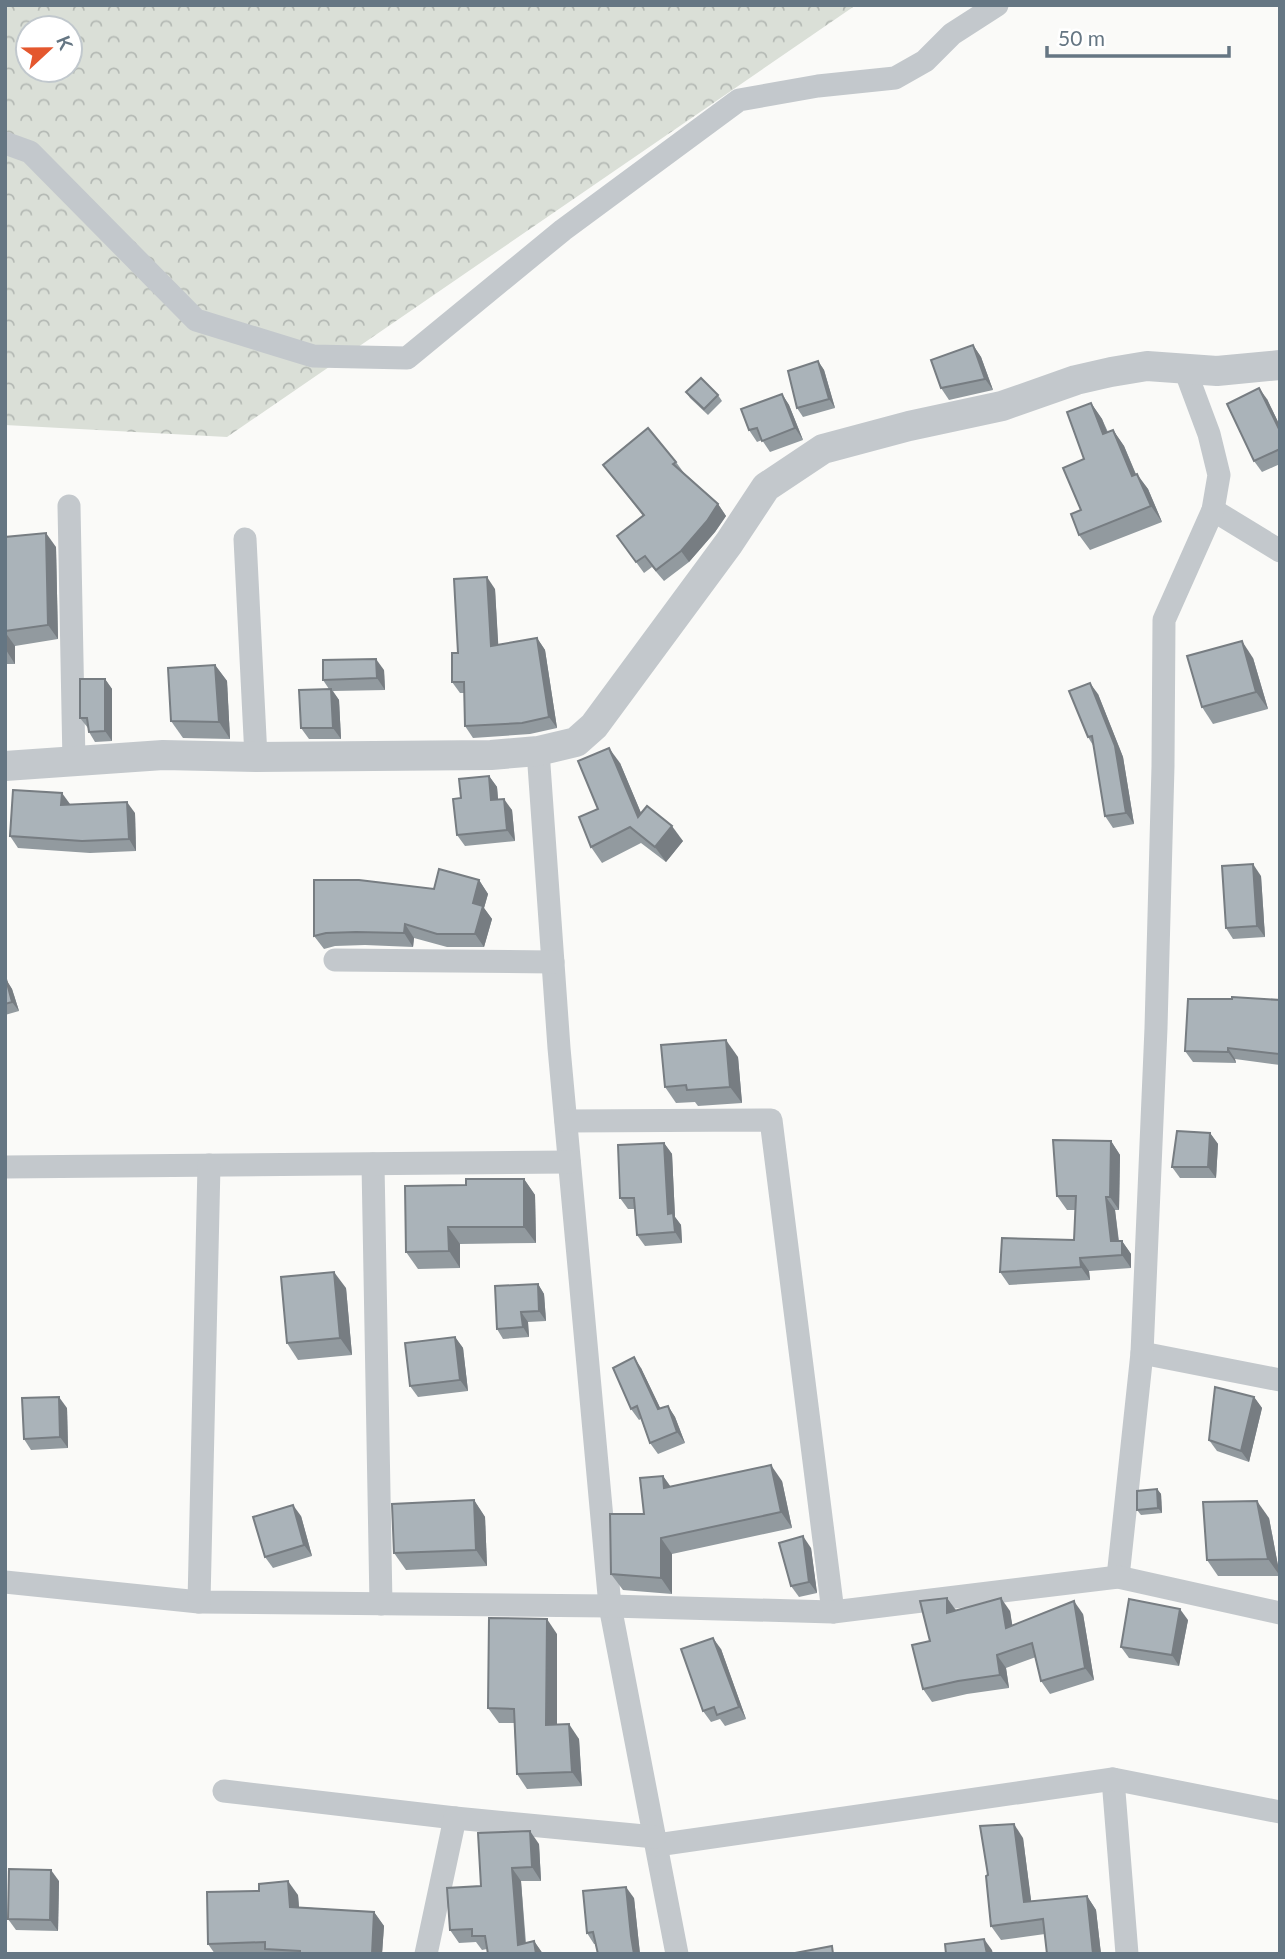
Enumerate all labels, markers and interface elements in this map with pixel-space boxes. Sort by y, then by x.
north arrow [14,14,84,84]
scale bar [1047,14,1229,58]
text: 50 m [1058,25,1105,50]
text: K [52,32,79,54]

